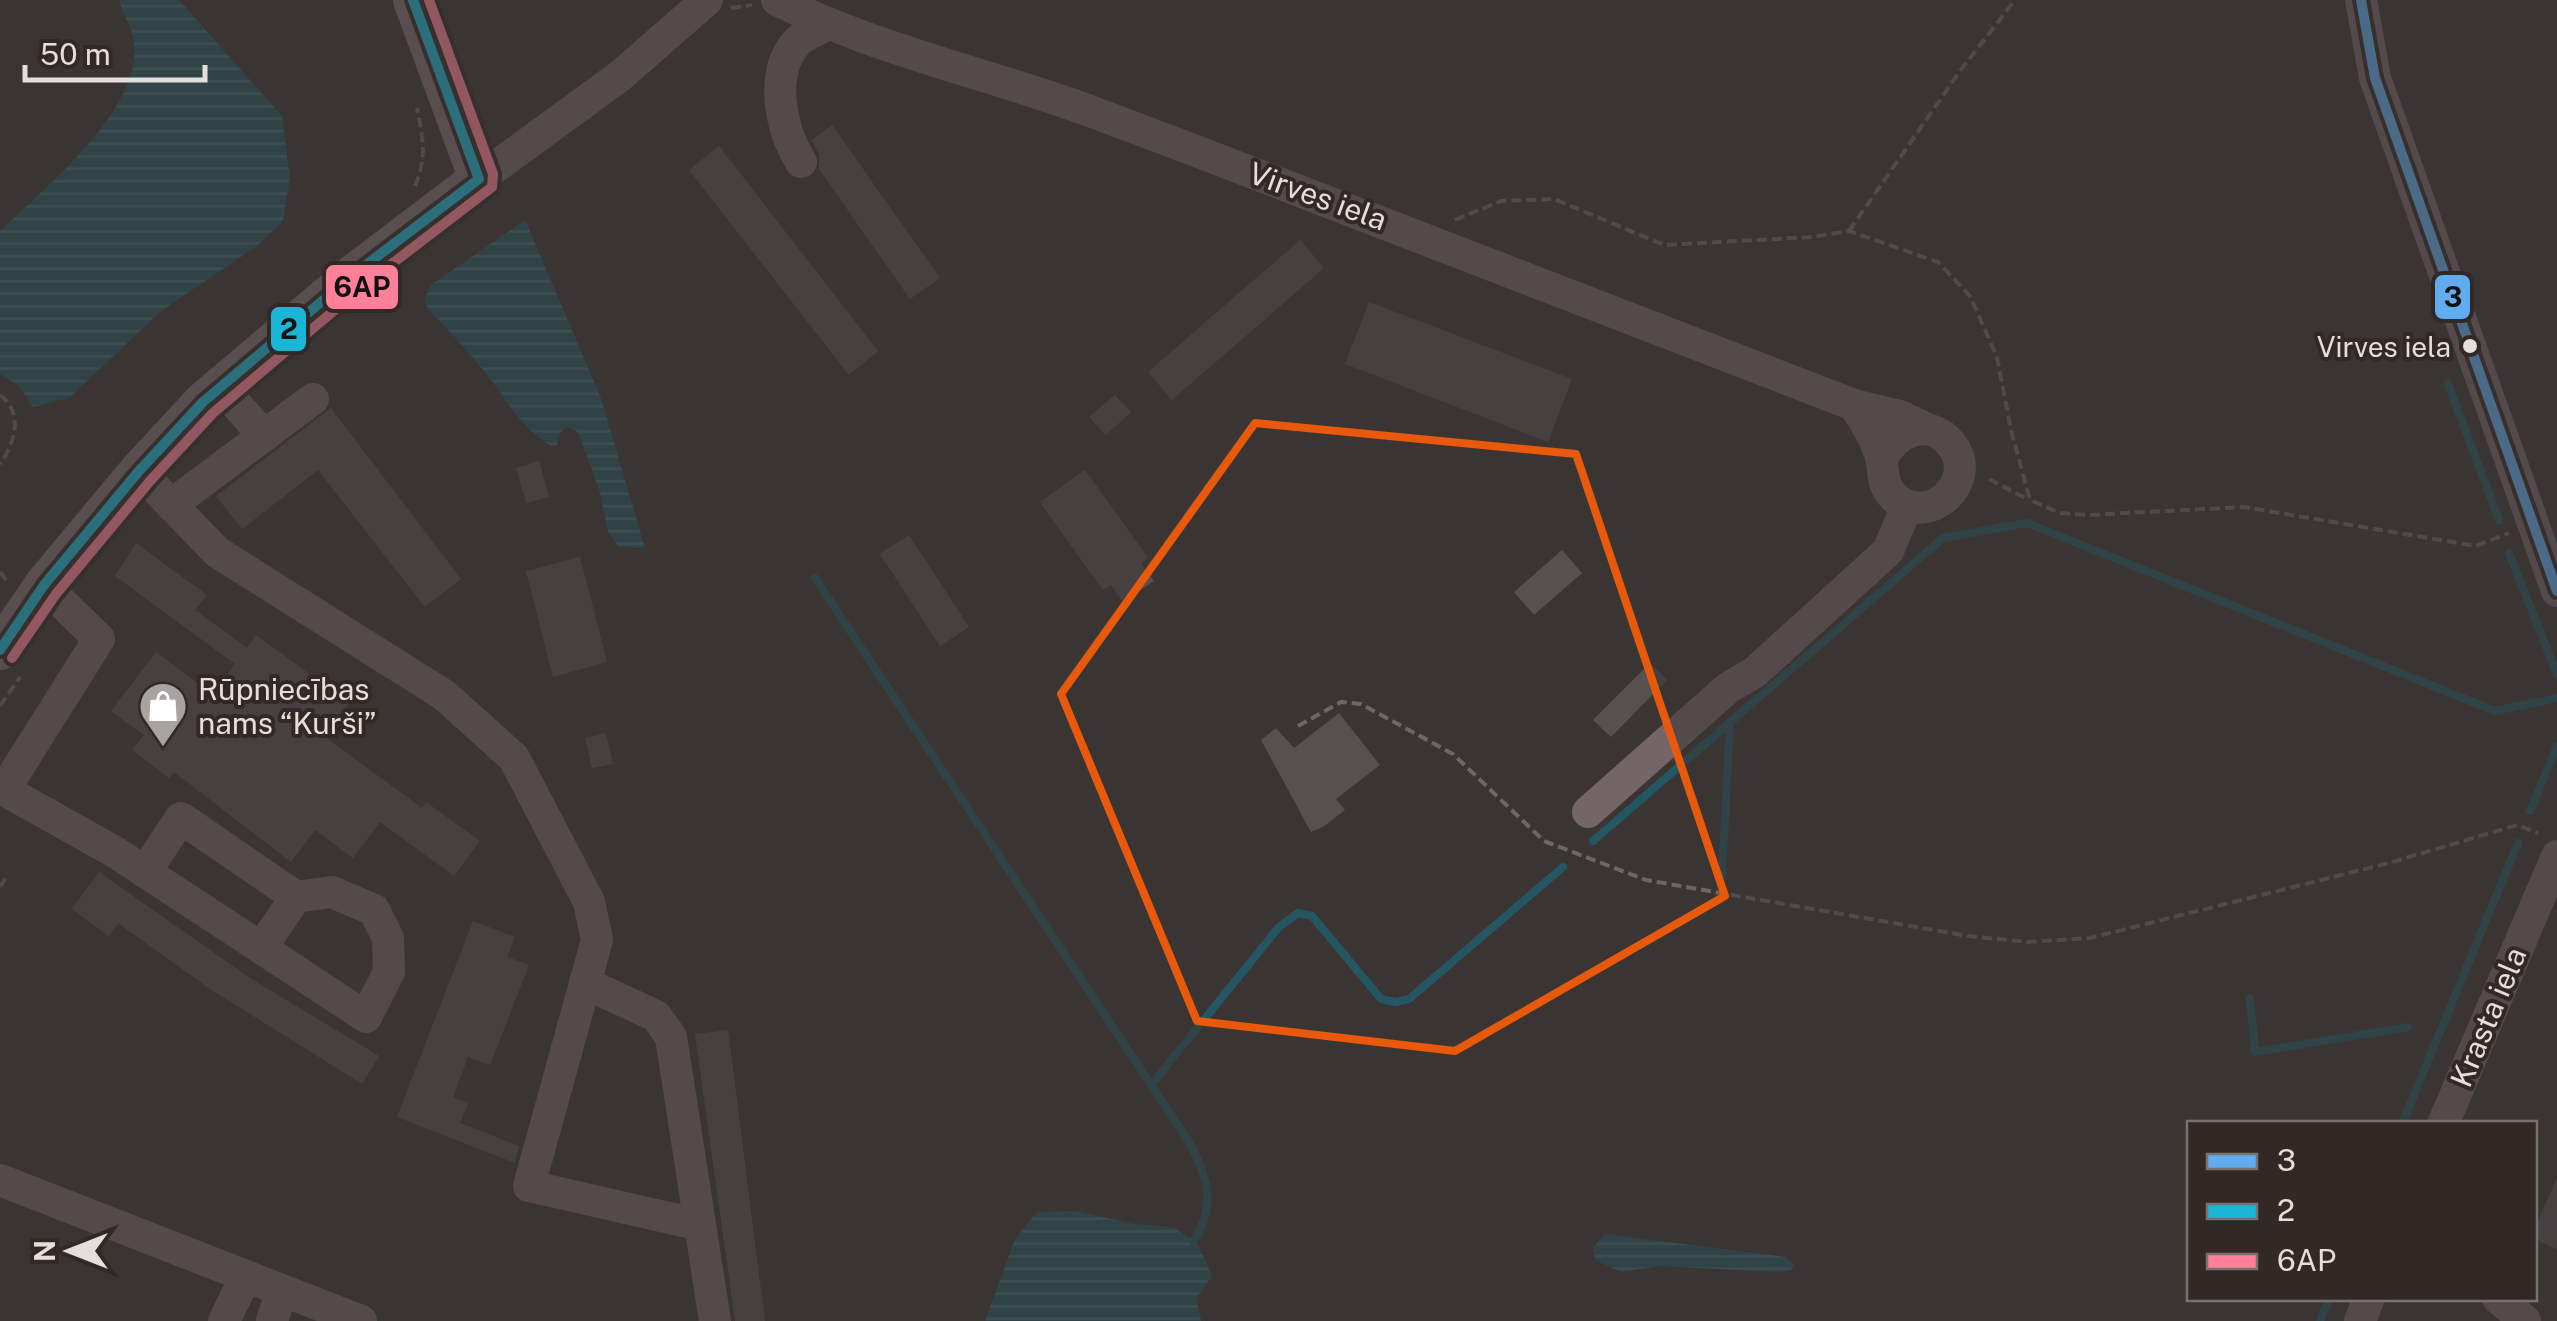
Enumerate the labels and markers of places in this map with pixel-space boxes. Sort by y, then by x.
place label: Virves iela [2317,330,2451,363]
marker: Virves iela [2460,336,2480,356]
place label: Rūpniecības nams “Kurši” [198,671,376,741]
shop icon: Rūpniecības nams “Kurši” [137,680,189,748]

